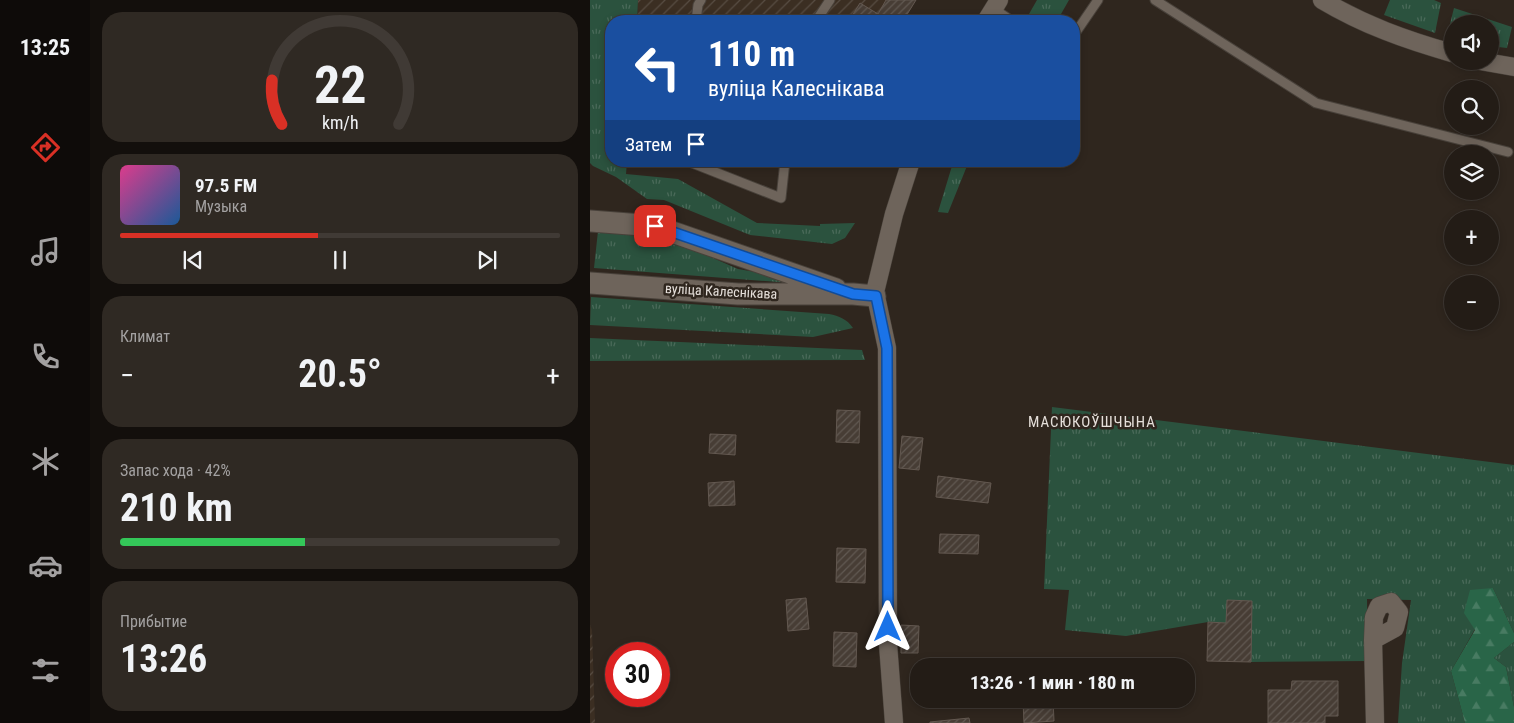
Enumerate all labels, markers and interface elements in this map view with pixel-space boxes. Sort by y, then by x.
map controls [1444,15,1499,330]
button: sound [1444,15,1499,70]
text: 110 m [708,34,795,75]
text: 13:25 [20,35,70,60]
icon: left [625,35,690,100]
text: 22 [314,55,366,116]
text: вуліца Калеснікава [708,76,885,101]
button: search [1444,80,1499,135]
text: km/h [322,112,358,133]
icon: directions [28,130,63,165]
icon: arrive [682,130,710,158]
text: Затем [625,133,672,156]
button: layers [1444,145,1499,200]
text: 97.5 FM [195,174,257,197]
text: Музыка [195,197,247,216]
pin [634,205,676,247]
button: + [1444,210,1499,265]
icon: arrive [641,212,669,240]
icon: music [28,234,63,269]
icon: previous [179,246,207,274]
icon: pause [326,246,354,274]
icon: next [473,246,501,274]
button: − [1444,275,1499,330]
street label: вуліца Калеснікава [664,280,778,302]
text: Климат [120,327,170,346]
icon: phone [28,339,63,374]
text: 20.5° [298,352,382,396]
text: − [120,359,134,392]
text: + [546,359,560,392]
district label: МАСЮКОЎШЧЫНА [1028,413,1156,431]
icon: climate [28,444,63,479]
text: Запас хода · 42% [120,461,231,480]
text: 210 km [120,486,233,530]
icon: car [28,548,63,583]
position arrow [861,600,913,652]
text: Прибытие [120,612,187,631]
text: 13:26 [120,637,207,681]
speed limit sign: 30 [605,642,670,707]
icon: filters [28,653,63,688]
text: 13:26 · 1 мин · 180 m [970,671,1135,694]

